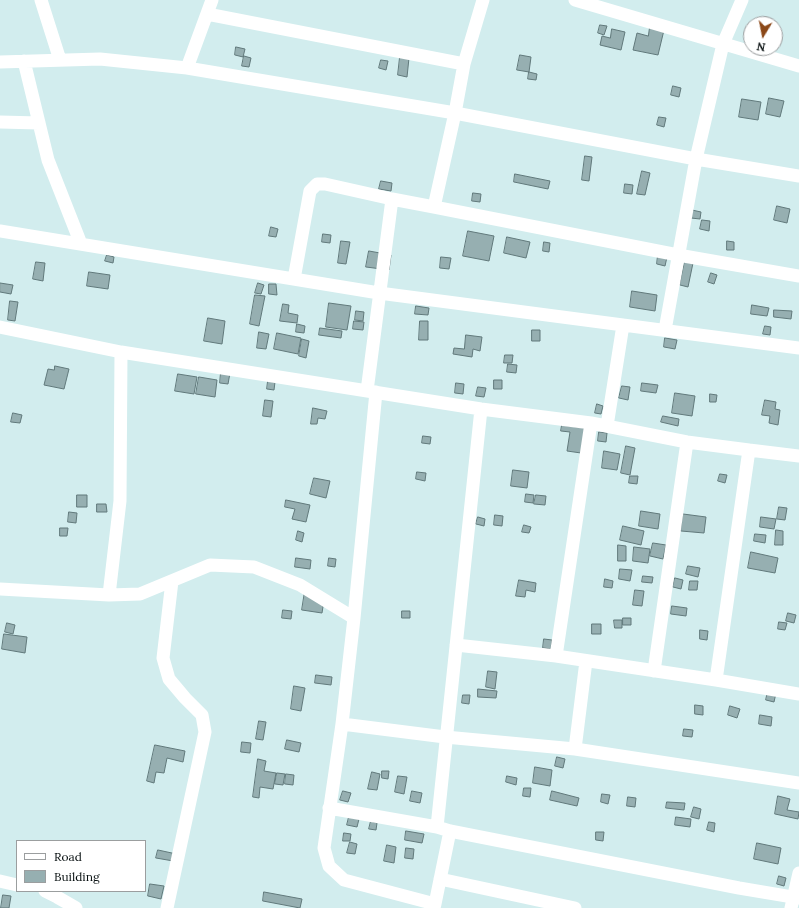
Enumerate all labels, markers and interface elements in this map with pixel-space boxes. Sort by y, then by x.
north arrow [743,16,783,56]
text: N [756,39,767,54]
legend [16,840,146,892]
text: Road [54,849,82,864]
text: Building [54,869,100,884]

